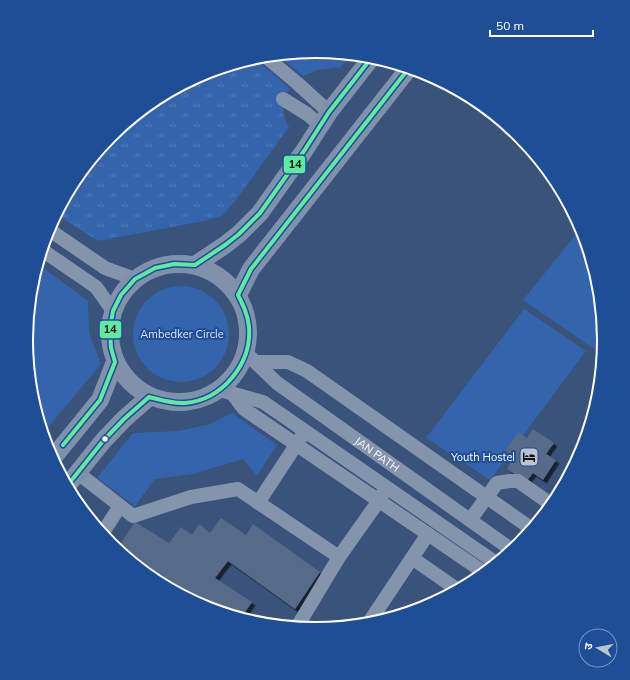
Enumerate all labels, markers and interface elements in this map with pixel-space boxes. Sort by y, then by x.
scale bar [490,12,593,38]
text: 50 m [496,18,524,33]
line badge: 14 [283,155,306,174]
text: 14 [288,157,302,171]
line badge: 14 [99,320,122,339]
text: 14 [103,322,117,336]
park label: Ambedker Circle [140,327,224,341]
unlabelled marker [100,434,110,444]
street label: JAN PATH [352,434,402,475]
hotel icon: Youth Hostel [518,446,540,468]
place label: Youth Hostel [450,450,515,464]
north arrow [578,628,618,668]
text: उ [581,641,596,651]

